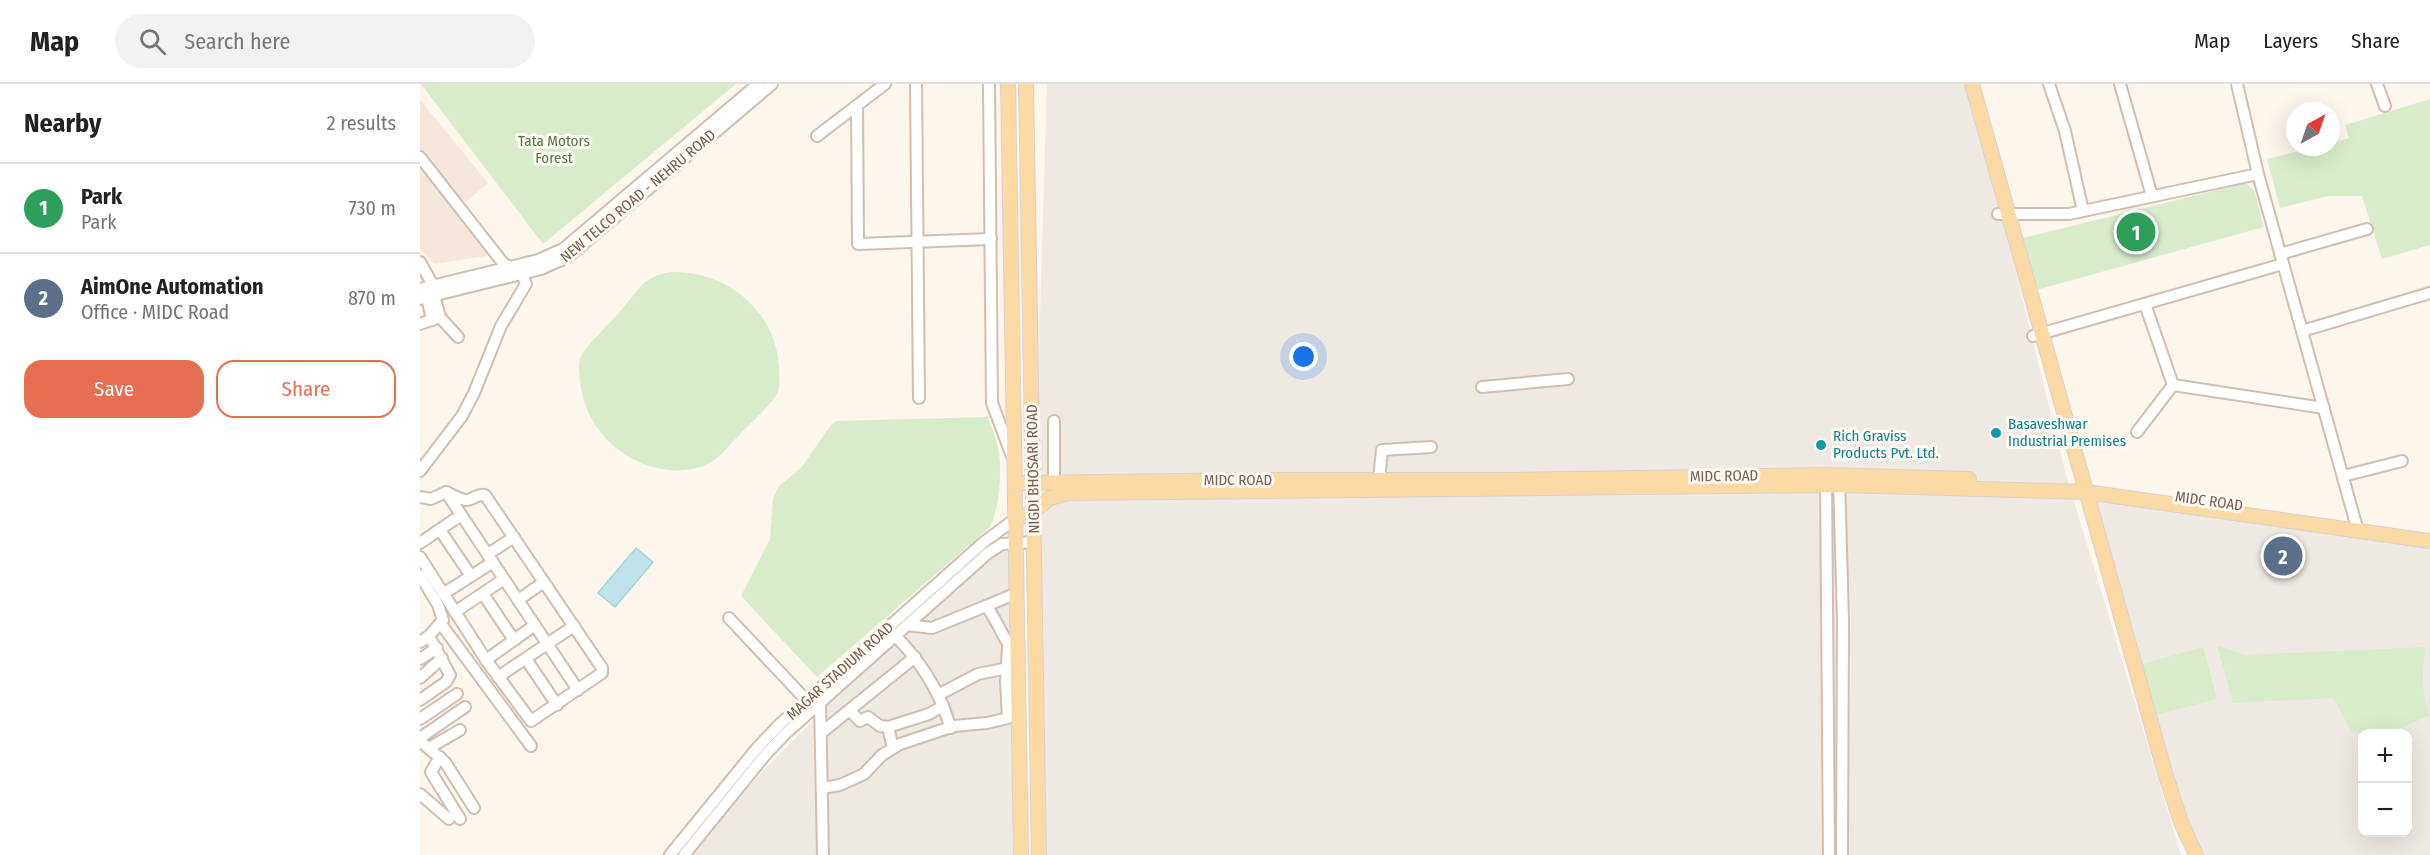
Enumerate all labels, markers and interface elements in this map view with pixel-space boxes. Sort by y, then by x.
search box [115,14,535,68]
text: Map [30,25,79,58]
icon: search [136,25,169,58]
text: Search here [184,28,290,55]
text: Map [2194,28,2230,54]
text: Layers [2263,28,2318,54]
text: Share [2351,28,2400,54]
north arrow [2286,102,2340,156]
text: Nearby [24,108,101,139]
text: 2 results [327,111,396,135]
street label: NEW TELCO ROAD - NEHRU ROAD [557,126,719,266]
park label: Tata Motors Forest [518,132,590,167]
text: Park [81,183,122,210]
text: 1 [39,196,48,220]
text: 730 m [349,196,396,220]
text: Park [81,210,117,234]
pin: 1 [2116,210,2156,254]
text: AimOne Automation [81,273,263,300]
text: 2 [39,286,48,310]
text: 870 m [348,286,396,310]
text: Office · MIDC Road [81,300,229,324]
your location [1289,342,1318,371]
button: Save [24,360,204,418]
button: Share [216,360,396,418]
street label: NIGDI BHOSARI ROAD [1023,404,1043,534]
place label: Basaveshwar Industrial Premises [2008,415,2126,450]
marker: Basaveshwar Industrial Premises [1989,426,2003,440]
place label: Rich Graviss Products Pvt. Ltd. [1833,427,1939,462]
marker: Rich Graviss Products Pvt. Ltd. [1814,438,1828,452]
street label: MIDC ROAD [1690,466,1758,486]
street label: MIDC ROAD [1204,471,1272,489]
street label: MIDC ROAD [2174,487,2244,515]
pin: 2 [2264,534,2302,578]
street label: MAGAR STADIUM ROAD [783,618,897,724]
map controls [2358,729,2412,837]
button: + [2358,729,2412,783]
button: − [2358,783,2412,837]

